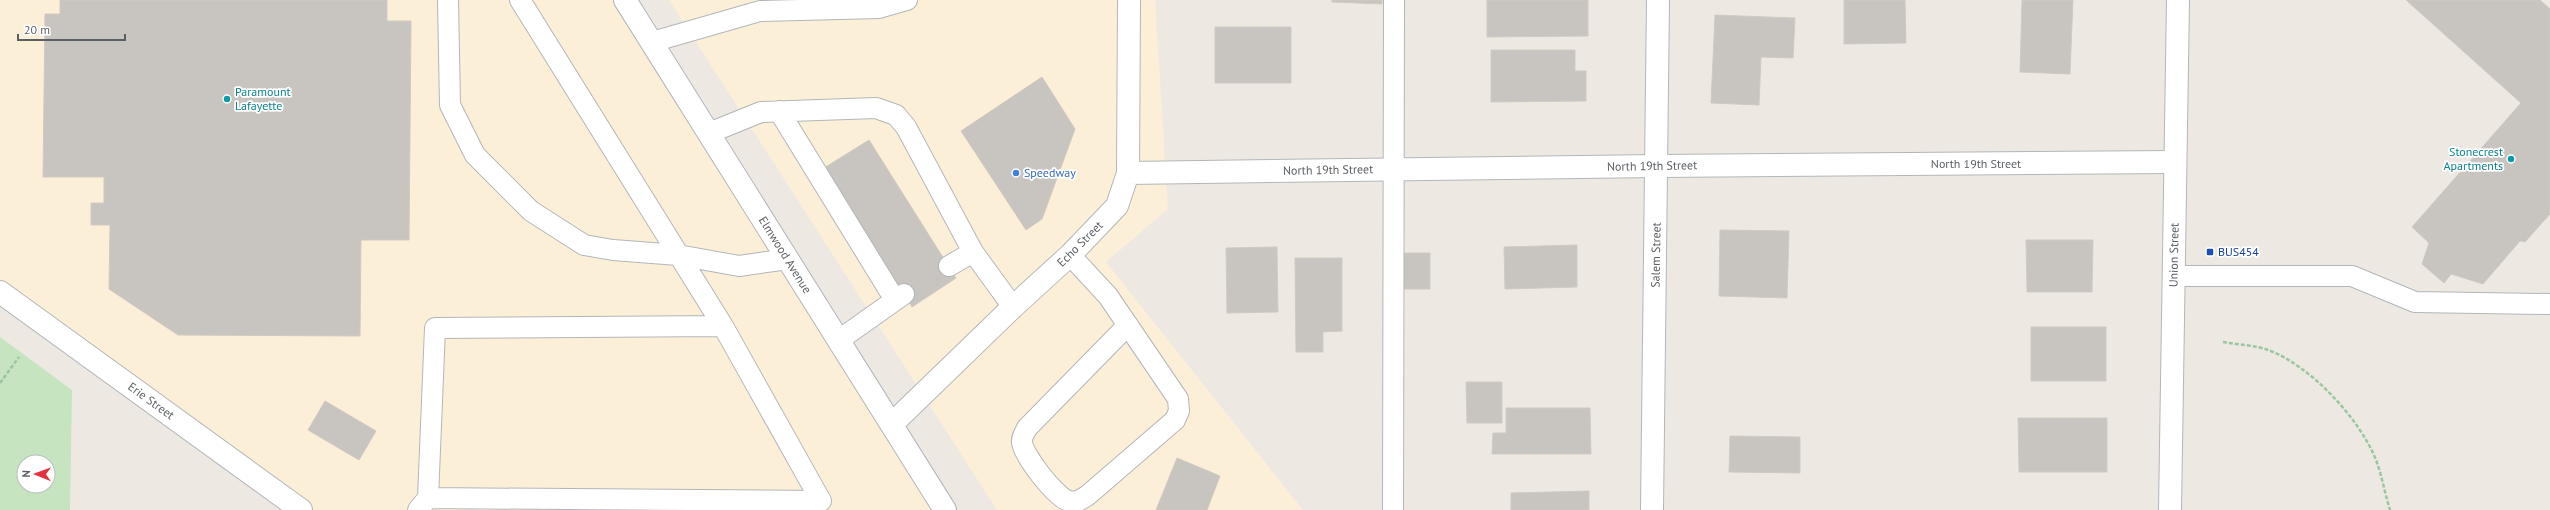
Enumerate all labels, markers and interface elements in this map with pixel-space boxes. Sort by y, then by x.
scale bar [18,16,125,42]
text: 20 m [24,22,50,37]
place label: Paramount Lafayette [235,84,291,113]
marker: Paramount Lafayette [222,94,232,104]
place label: Stonecrest Apartments [2444,144,2503,173]
marker: Stonecrest Apartments [2506,154,2516,164]
street label: North 19th Street [1931,156,2021,171]
street label: North 19th Street [1607,157,1697,174]
street label: North 19th Street [1283,161,1373,178]
place label: Speedway [1024,165,1076,180]
marker: Speedway [1011,168,1021,178]
street label: Elmwood Avenue [756,213,815,296]
street label: Echo Street [1054,218,1106,270]
street label: Salem Street [1647,222,1664,288]
street label: Union Street [2165,223,2182,287]
place label: BUS454 [2218,244,2259,259]
marker: BUS454 [2205,247,2215,257]
street label: Erie Street [125,379,177,422]
north arrow [16,454,56,494]
text: N [19,470,33,478]

